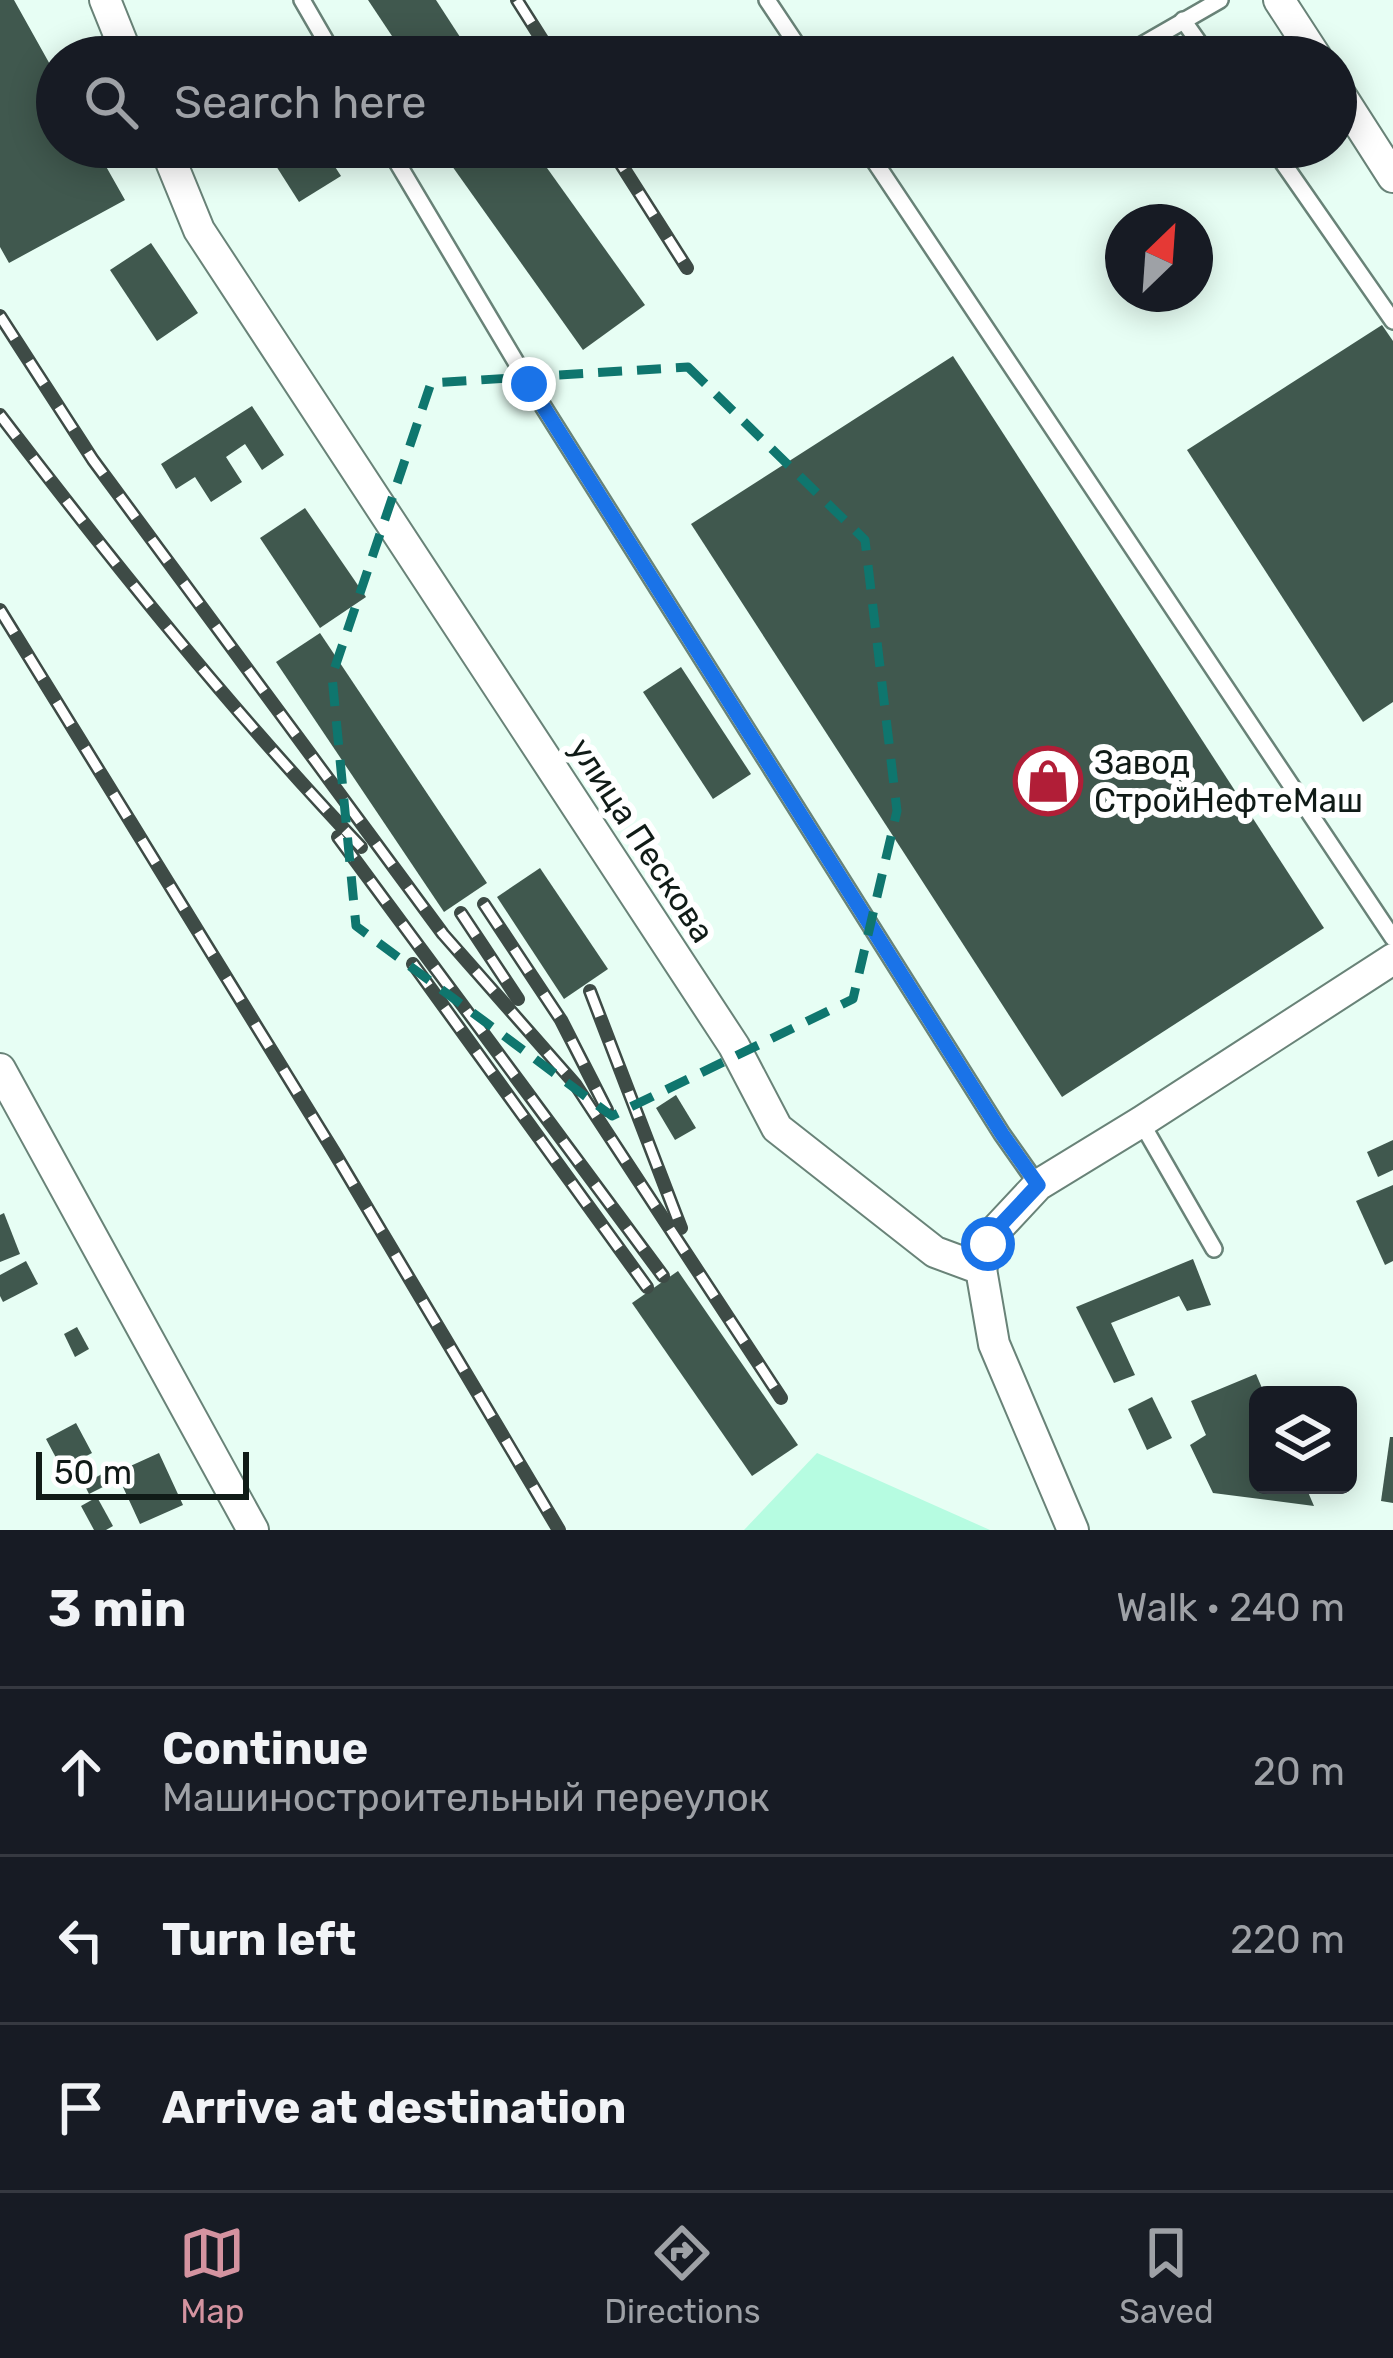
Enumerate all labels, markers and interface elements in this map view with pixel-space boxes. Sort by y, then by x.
search box [36,36,1357,168]
icon: search [78,69,144,135]
text: Search here [174,76,426,129]
north arrow [1105,204,1213,312]
route end [502,357,556,411]
street label: улица Пескова [561,730,723,950]
place label: Завод СтройНефтеМаш [1094,743,1363,820]
shop icon: Завод СтройНефтеМаш [1013,746,1083,816]
route start [961,1217,1015,1271]
map controls [1249,1386,1357,1494]
button: layers [1249,1386,1357,1494]
scale bar [36,1446,249,1499]
text: 50 m [54,1453,132,1492]
text: 3 min [48,1578,187,1639]
text: Walk · 240 m [1116,1585,1345,1631]
text: Continue [162,1722,368,1775]
icon: ahead [48,1739,114,1805]
text: 20 m [1253,1749,1345,1795]
text: Машиностроительный переулок [162,1775,770,1821]
icon: left [48,1907,114,1973]
text: Turn left [162,1913,356,1966]
text: 220 m [1230,1917,1345,1963]
icon: arrive [48,2075,114,2141]
text: Arrive at destination [162,2081,627,2134]
tab: Map [179,2220,245,2331]
tab: Directions [604,2220,761,2331]
tab: Saved [1119,2220,1214,2331]

